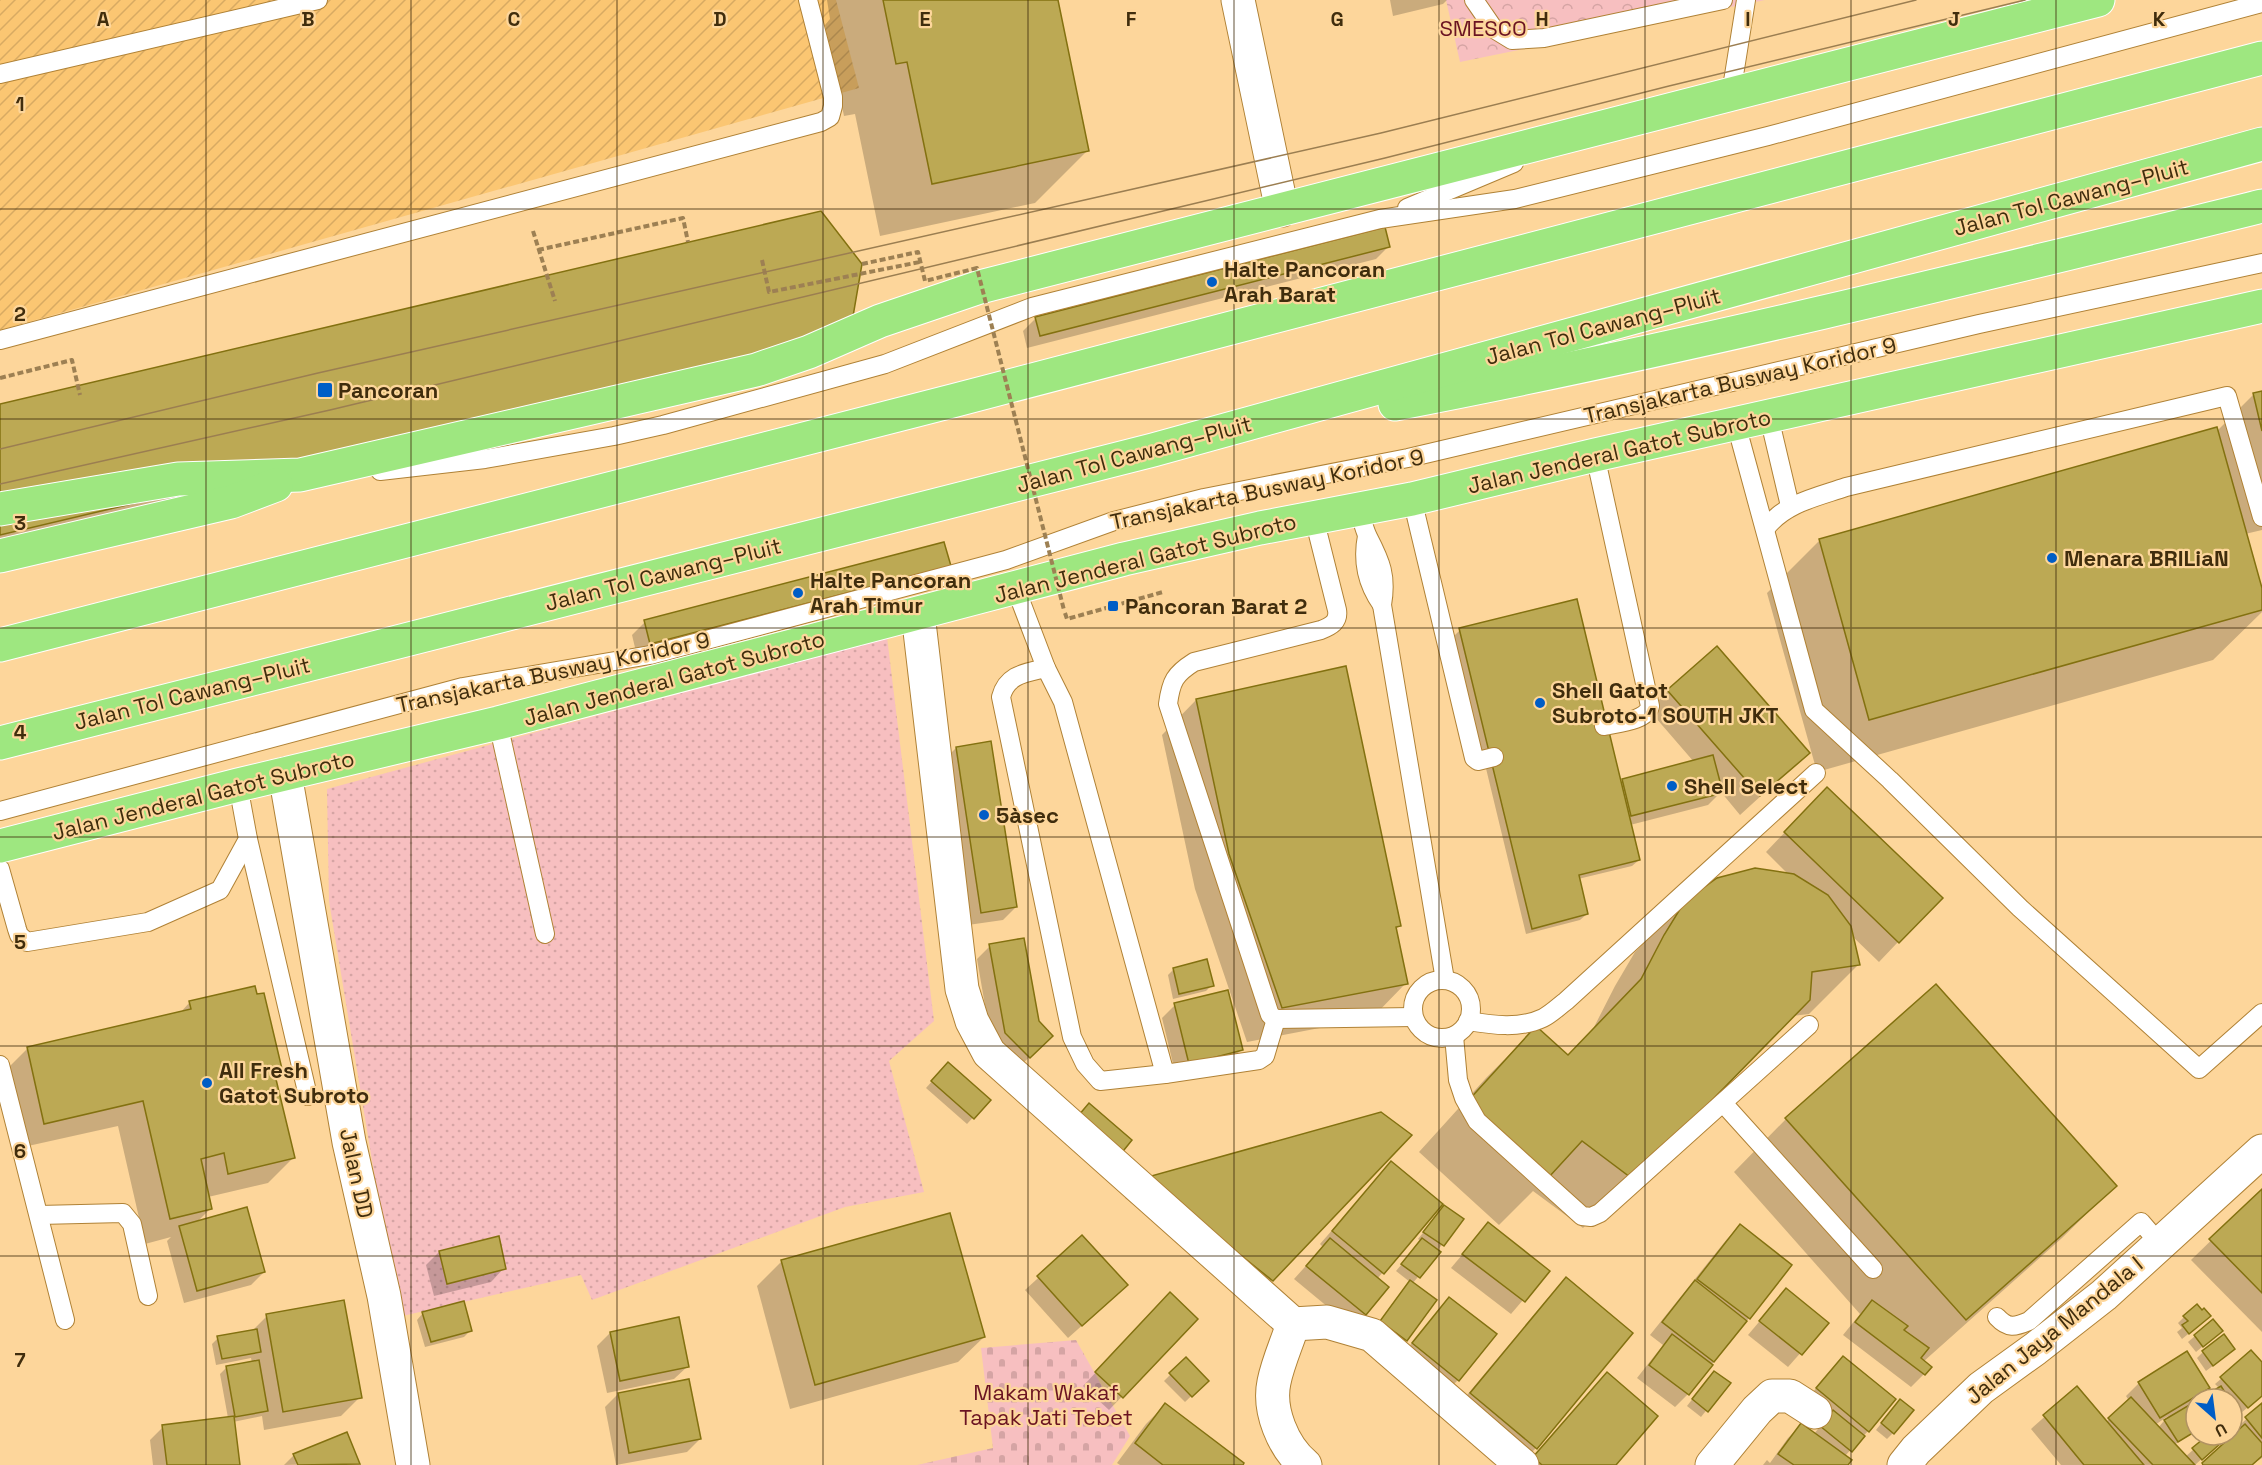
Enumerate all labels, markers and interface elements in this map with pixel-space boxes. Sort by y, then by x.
text: A [97,6,110,32]
text: B [301,6,315,32]
text: C [508,6,521,32]
text: D [713,6,727,32]
text: E [919,6,931,32]
text: F [1126,6,1137,32]
text: G [1330,6,1344,32]
text: H [1535,6,1549,32]
text: I [1745,6,1751,32]
text: J [1948,6,1960,32]
text: K [2153,6,2166,32]
park label: SMESCO [1439,14,1527,42]
text: 1 [15,91,25,117]
street label: Jalan Tol Cawang–Pluit [1950,152,2192,242]
place label: Halte Pancoran Arah Barat [1224,255,1385,308]
marker: Halte Pancoran Arah Barat [1205,275,1219,289]
street label: Jalan Tol Cawang–Pluit [1482,281,1724,371]
text: 2 [14,301,26,327]
street label: Transjakarta Busway Koridor 9 [1581,330,1899,430]
place label: Pancoran [338,376,438,404]
marker: Pancoran [316,381,334,399]
street label: Jalan Jenderal Gatot Subroto [1464,402,1774,500]
street label: Jalan Tol Cawang–Pluit [1013,409,1255,499]
street label: Transjakarta Busway Koridor 9 [1108,442,1426,536]
street label: Jalan Jenderal Gatot Subroto [991,507,1299,609]
text: 3 [14,510,26,536]
street label: Jalan Tol Cawang–Pluit [542,531,784,617]
place label: Menara BRILiaN [2064,544,2229,572]
marker: Menara BRILiaN [2045,551,2059,565]
place label: Halte Pancoran Arah Timur [810,566,971,619]
marker: Halte Pancoran Arah Timur [791,586,805,600]
place label: Pancoran Barat 2 [1125,592,1307,620]
marker: Pancoran Barat 2 [1106,599,1120,613]
street label: Jalan Jenderal Gatot Subroto [520,624,828,732]
street label: Transjakarta Busway Koridor 9 [394,625,712,719]
street label: Jalan Tol Cawang–Pluit [71,650,313,736]
place label: Shell Gatot Subroto-1 SOUTH JKT [1552,676,1779,729]
marker: Shell Gatot Subroto-1 SOUTH JKT [1533,696,1547,710]
text: 4 [14,719,27,745]
street label: Jalan Jenderal Gatot Subroto [49,744,357,846]
place label: Shell Select [1684,772,1808,800]
marker: Shell Select [1665,779,1679,793]
place label: 5àsec [996,801,1059,829]
marker: 5àsec [977,808,991,822]
text: 5 [14,929,26,955]
place label: All Fresh Gatot Subroto [219,1056,369,1109]
marker: All Fresh Gatot Subroto [200,1076,214,1090]
street label: Jalan DD [334,1126,380,1220]
text: 6 [14,1138,26,1164]
street label: Jalan Jaya Mandala I [1960,1250,2148,1410]
text: 7 [14,1347,26,1373]
park label: Makam Wakaf Tapak Jati Tebet [959,1378,1133,1431]
north arrow [2184,1387,2244,1447]
text: U [2211,1418,2230,1442]

